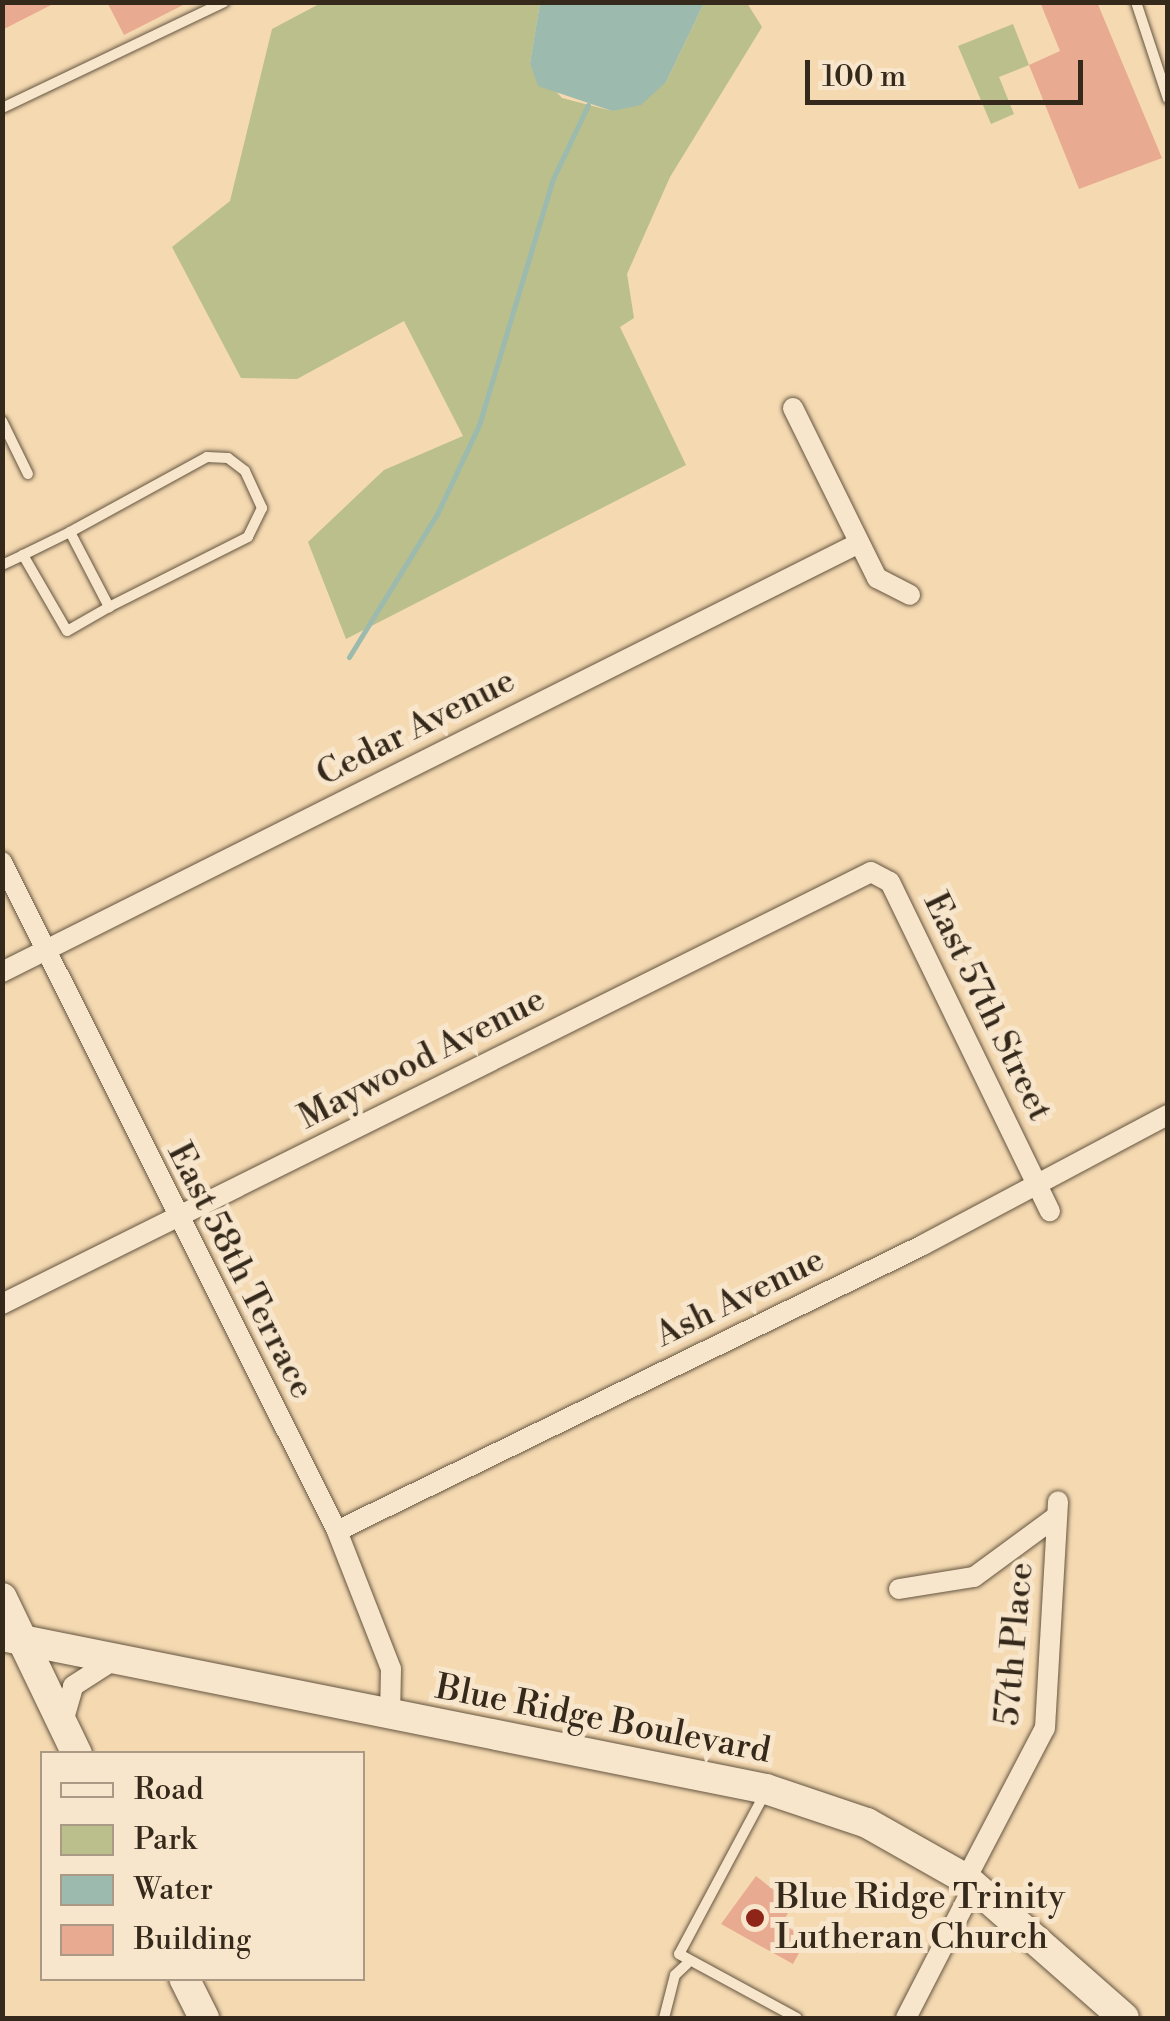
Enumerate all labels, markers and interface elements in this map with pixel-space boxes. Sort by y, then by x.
scale bar [810,40,1088,102]
text: 100 m [822,58,906,96]
street label: Cedar Avenue [310,660,522,796]
street label: East 57th Street [914,886,1060,1128]
street label: Maywood Avenue [292,979,552,1139]
street label: East 58th Terrace [157,1136,323,1406]
street label: Ash Avenue [649,1239,831,1357]
street label: 57th Place [987,1561,1043,1727]
street label: Blue Ridge Boulevard [432,1667,774,1773]
legend [40,1751,365,1981]
text: Road [134,1771,204,1809]
text: Park [134,1821,196,1859]
text: Water [134,1871,213,1909]
place label: Blue Ridge Trinity Lutheran Church [775,1877,1065,1959]
marker: Blue Ridge Trinity Lutheran Church [744,1907,766,1929]
text: Building [134,1921,251,1959]

